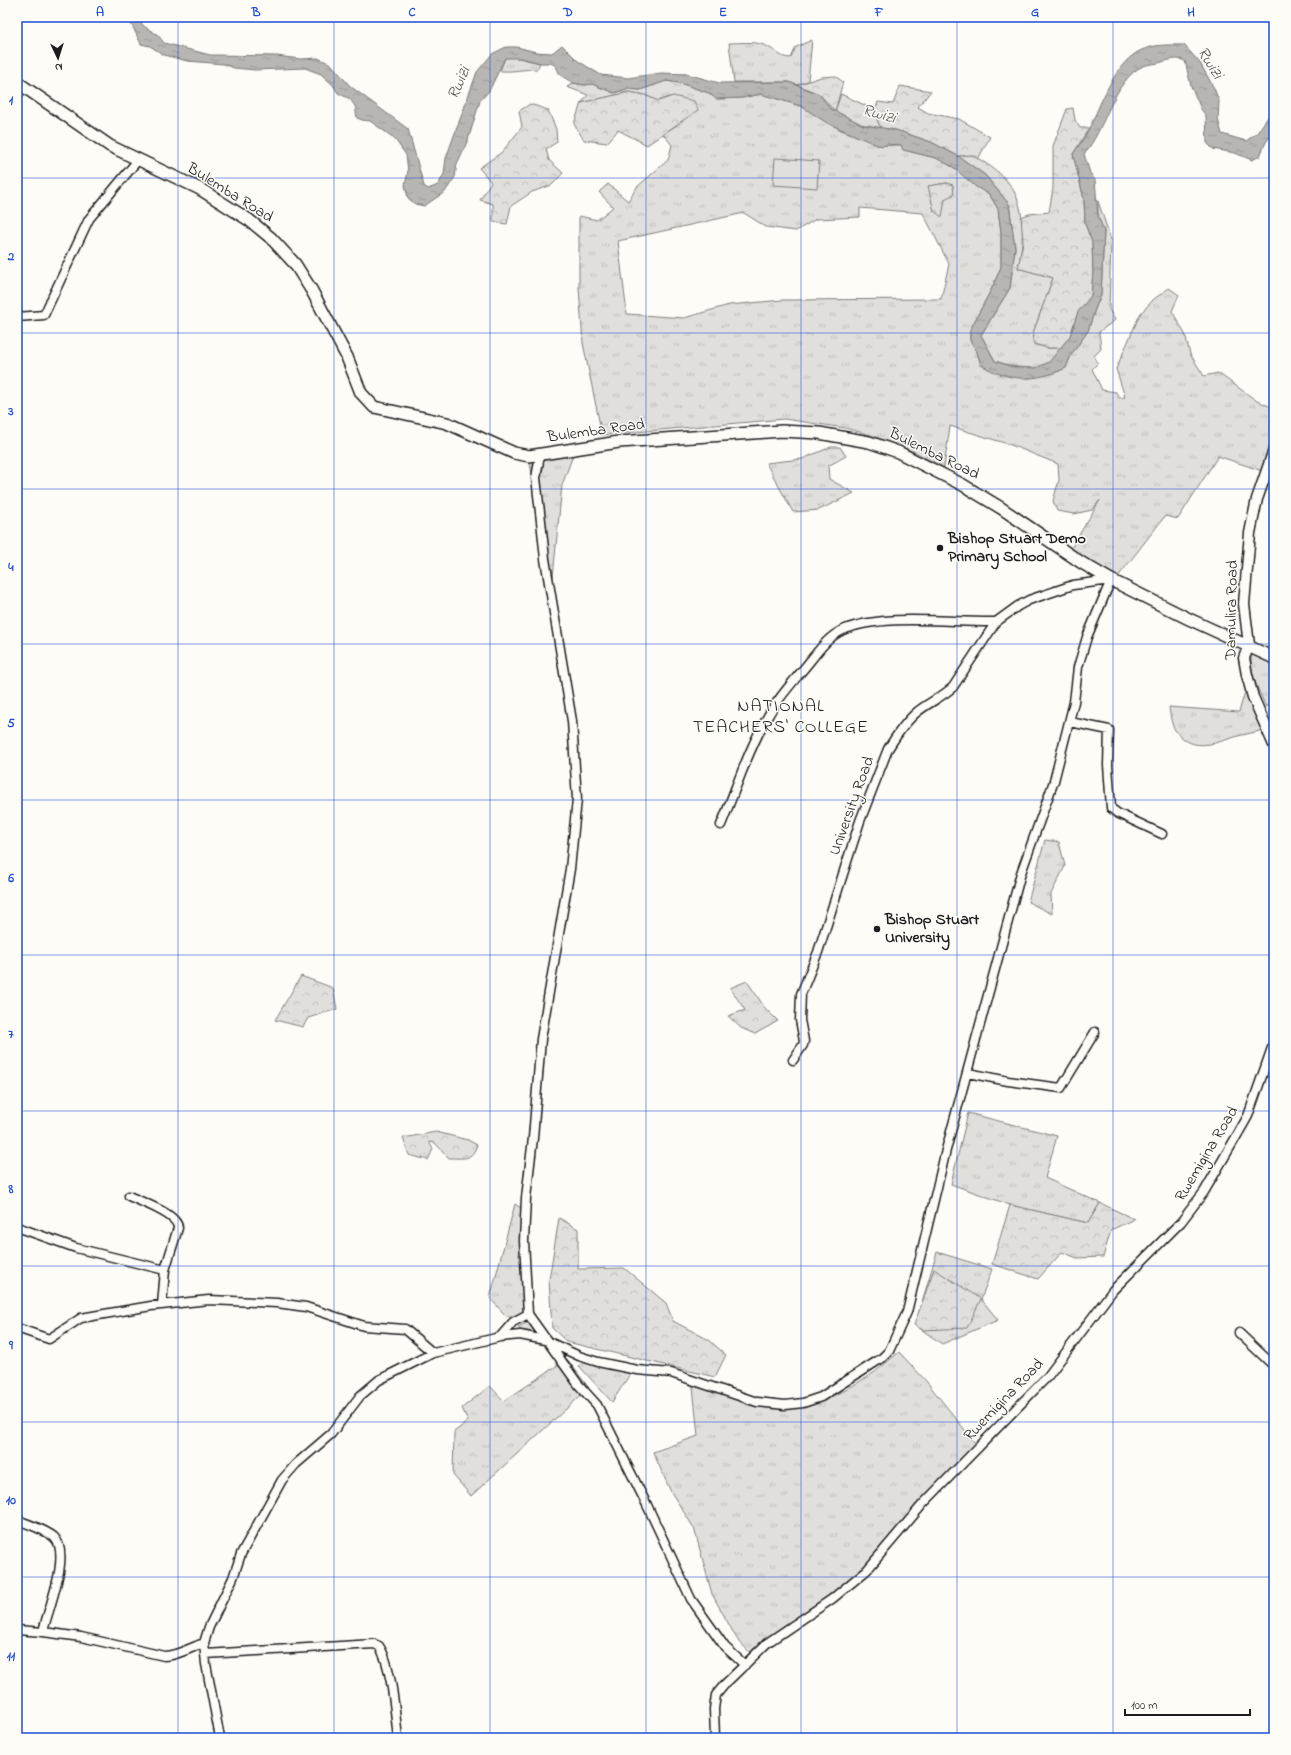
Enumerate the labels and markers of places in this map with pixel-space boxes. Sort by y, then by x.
place label: Bishop Stuart Demo Primary School [947,527,1086,570]
marker: Bishop Stuart Demo Primary School [935,543,945,553]
place label: Bishop Stuart University [884,908,980,951]
marker: Bishop Stuart University [872,924,882,934]

